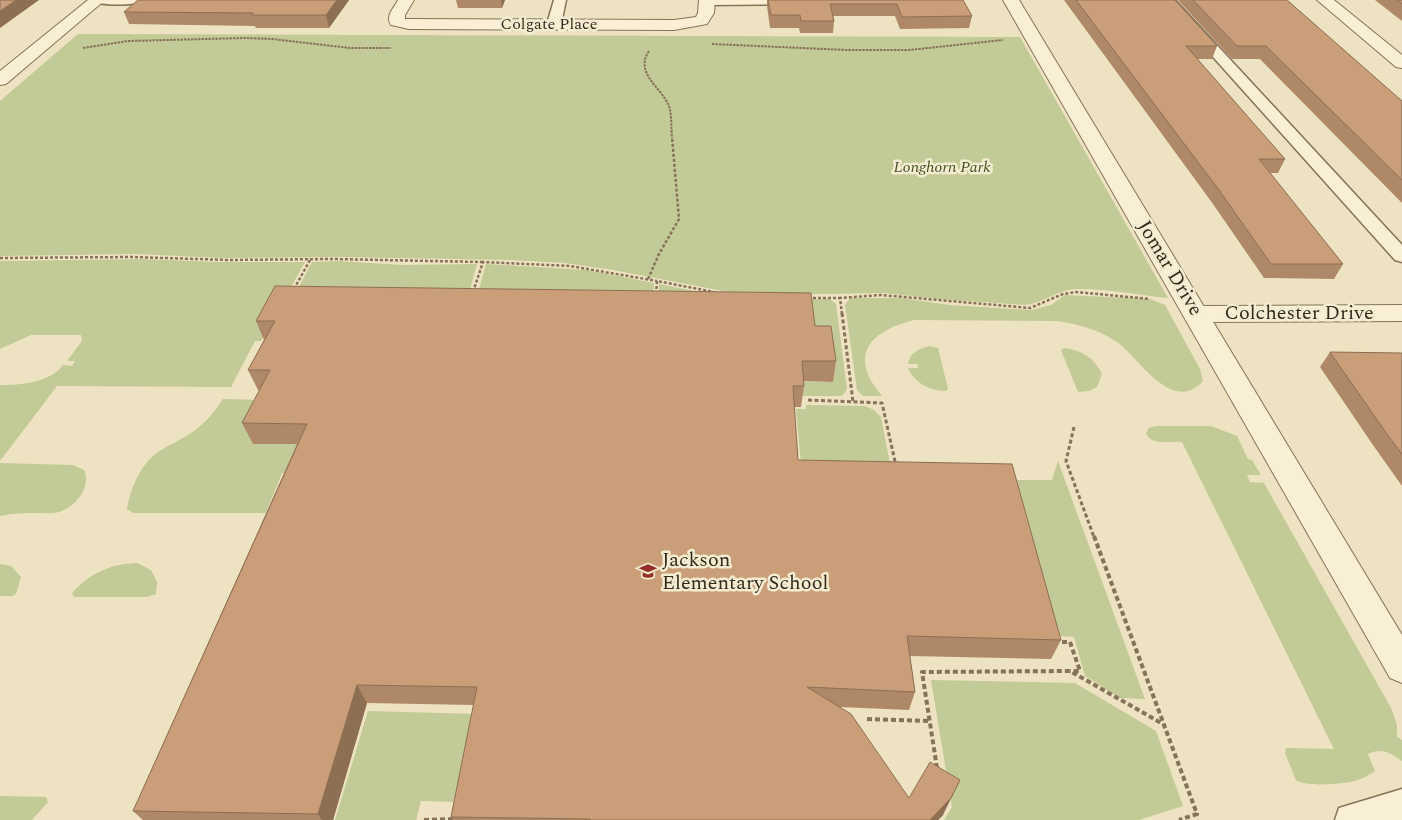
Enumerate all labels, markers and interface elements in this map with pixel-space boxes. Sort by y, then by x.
street label: Colgate Place [501,12,597,36]
park label: Longhorn Park [893,155,991,179]
street label: Jomar Drive [1130,214,1210,322]
street label: Colchester Drive [1224,298,1374,328]
place label: Jackson Elementary School [662,545,828,598]
school or university icon: Jackson Elementary School [638,561,658,581]

